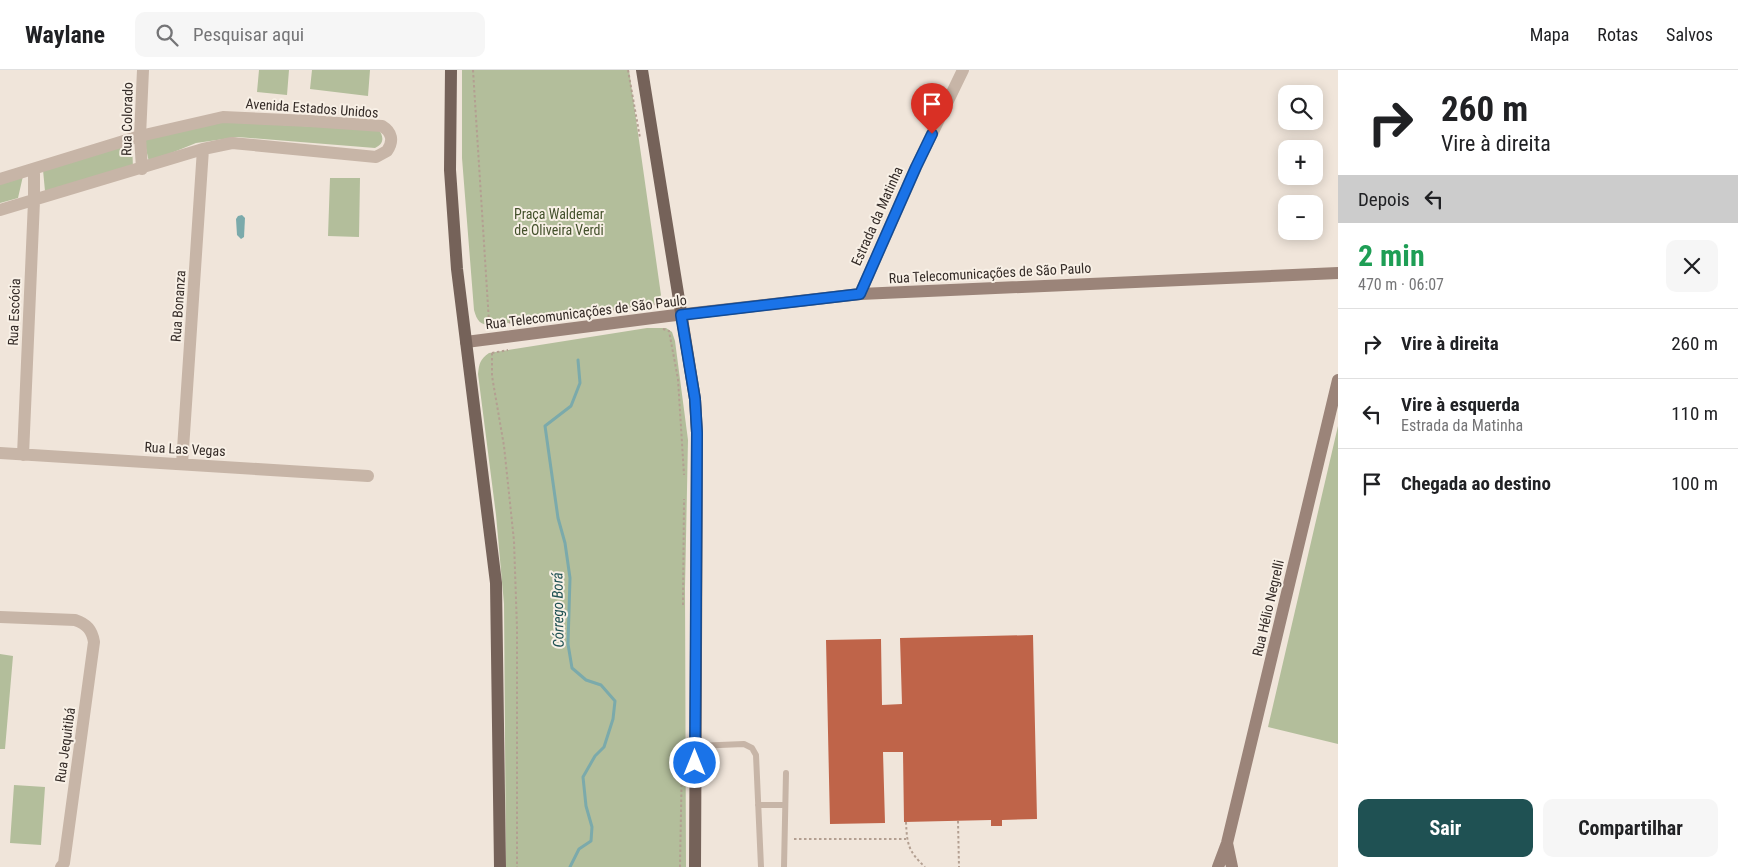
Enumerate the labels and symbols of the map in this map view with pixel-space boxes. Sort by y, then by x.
street label: Rua Colorado [118,82,136,156]
pin [911,83,953,134]
street label: Avenida Estados Unidos [245,95,379,121]
street label: Estrada da Matinha [848,164,906,268]
park label: Praça Waldemar de Oliveira Verdi [514,206,604,238]
street label: Rua Telecomunicações de São Paulo [888,260,1092,286]
street label: Rua Bonanza [168,270,188,342]
street label: Rua Escócia [5,278,23,346]
street label: Rua Telecomunicações de São Paulo [484,292,688,332]
street label: Rua Las Vegas [144,439,226,459]
street label: Rua Hélio Negrelli [1249,558,1287,658]
water label: Córrego Borá [548,571,568,648]
street label: Rua Jequitibá [52,707,78,783]
position arrow [668,736,720,788]

